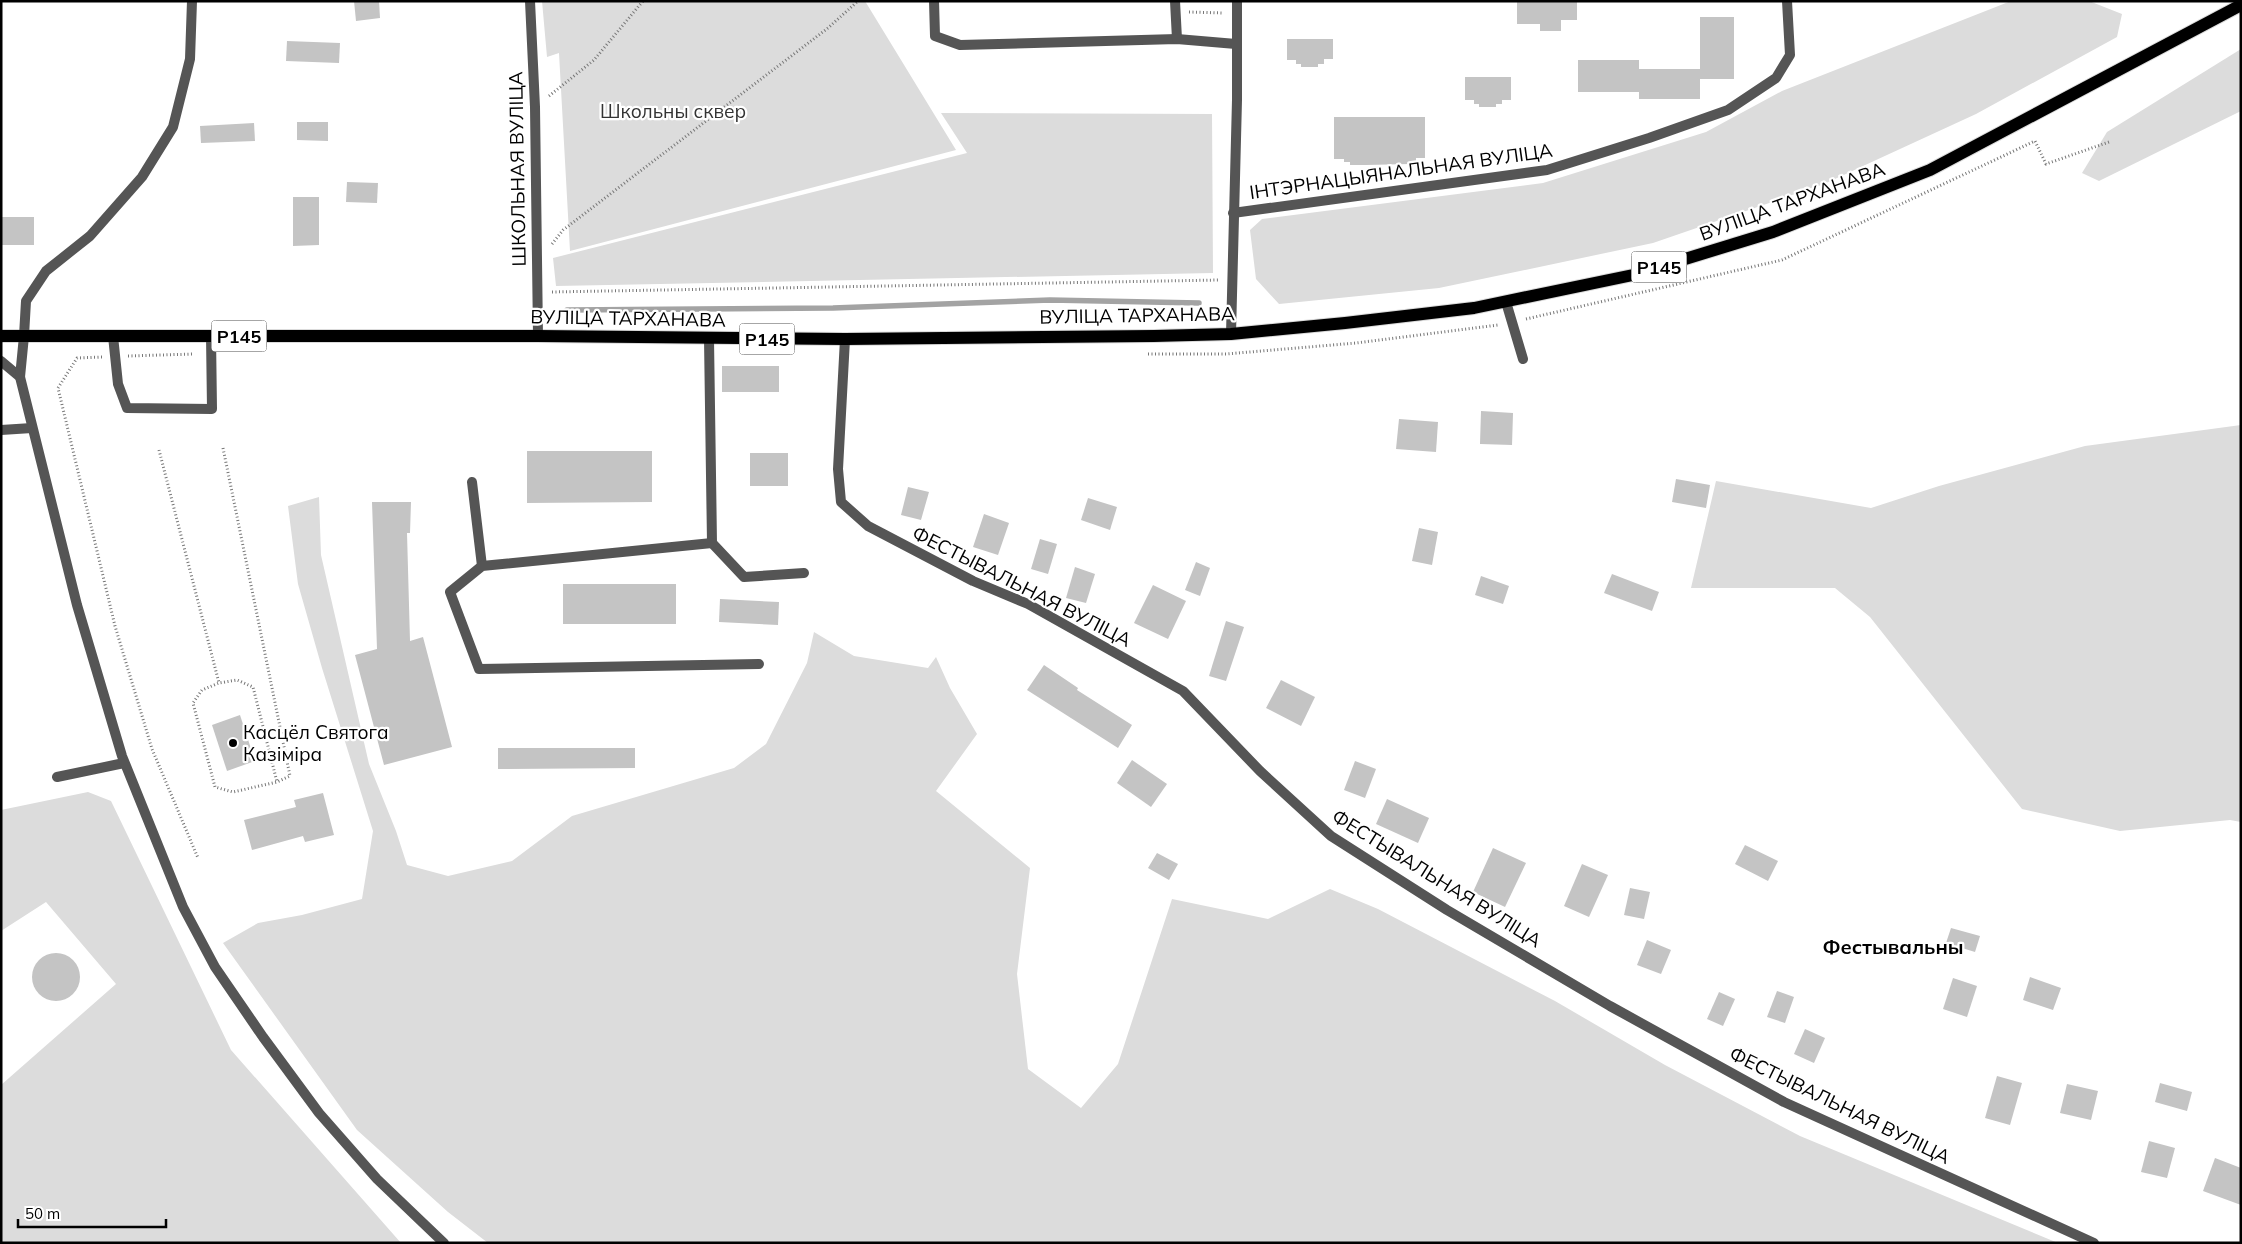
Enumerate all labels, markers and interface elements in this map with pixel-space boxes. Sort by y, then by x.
street label: ШКОЛЬНАЯ ВУЛІЦА [503,71,531,267]
park label: Школьны сквер [600,99,746,123]
street label: ІНТЭРНАЦЫЯНАЛЬНАЯ ВУЛІЦА [1248,138,1554,204]
street label: ВУЛІЦА ТАРХАНАВА [1696,156,1888,246]
road number: Р145 [1632,252,1686,282]
street label: ВУЛІЦА ТАРХАНАВА [1039,301,1235,329]
street label: ВУЛІЦА ТАРХАНАВА [530,304,726,332]
road number: Р145 [212,321,266,352]
road number: Р145 [740,324,794,354]
street label: ФЕСТЫВАЛЬНАЯ ВУЛІЦА [908,520,1136,652]
place label: Касцёл Святога Казіміра [243,720,389,766]
marker: Касцёл Святога Казіміра [227,737,239,749]
street label: ФЕСТЫВАЛЬНАЯ ВУЛІЦА [1328,804,1546,952]
district label: Фестывальны [1822,934,1964,959]
street label: ФЕСТЫВАЛЬНАЯ ВУЛІЦА [1726,1041,1954,1169]
scale bar [18,1196,165,1228]
text: 50 m [25,1204,60,1223]

